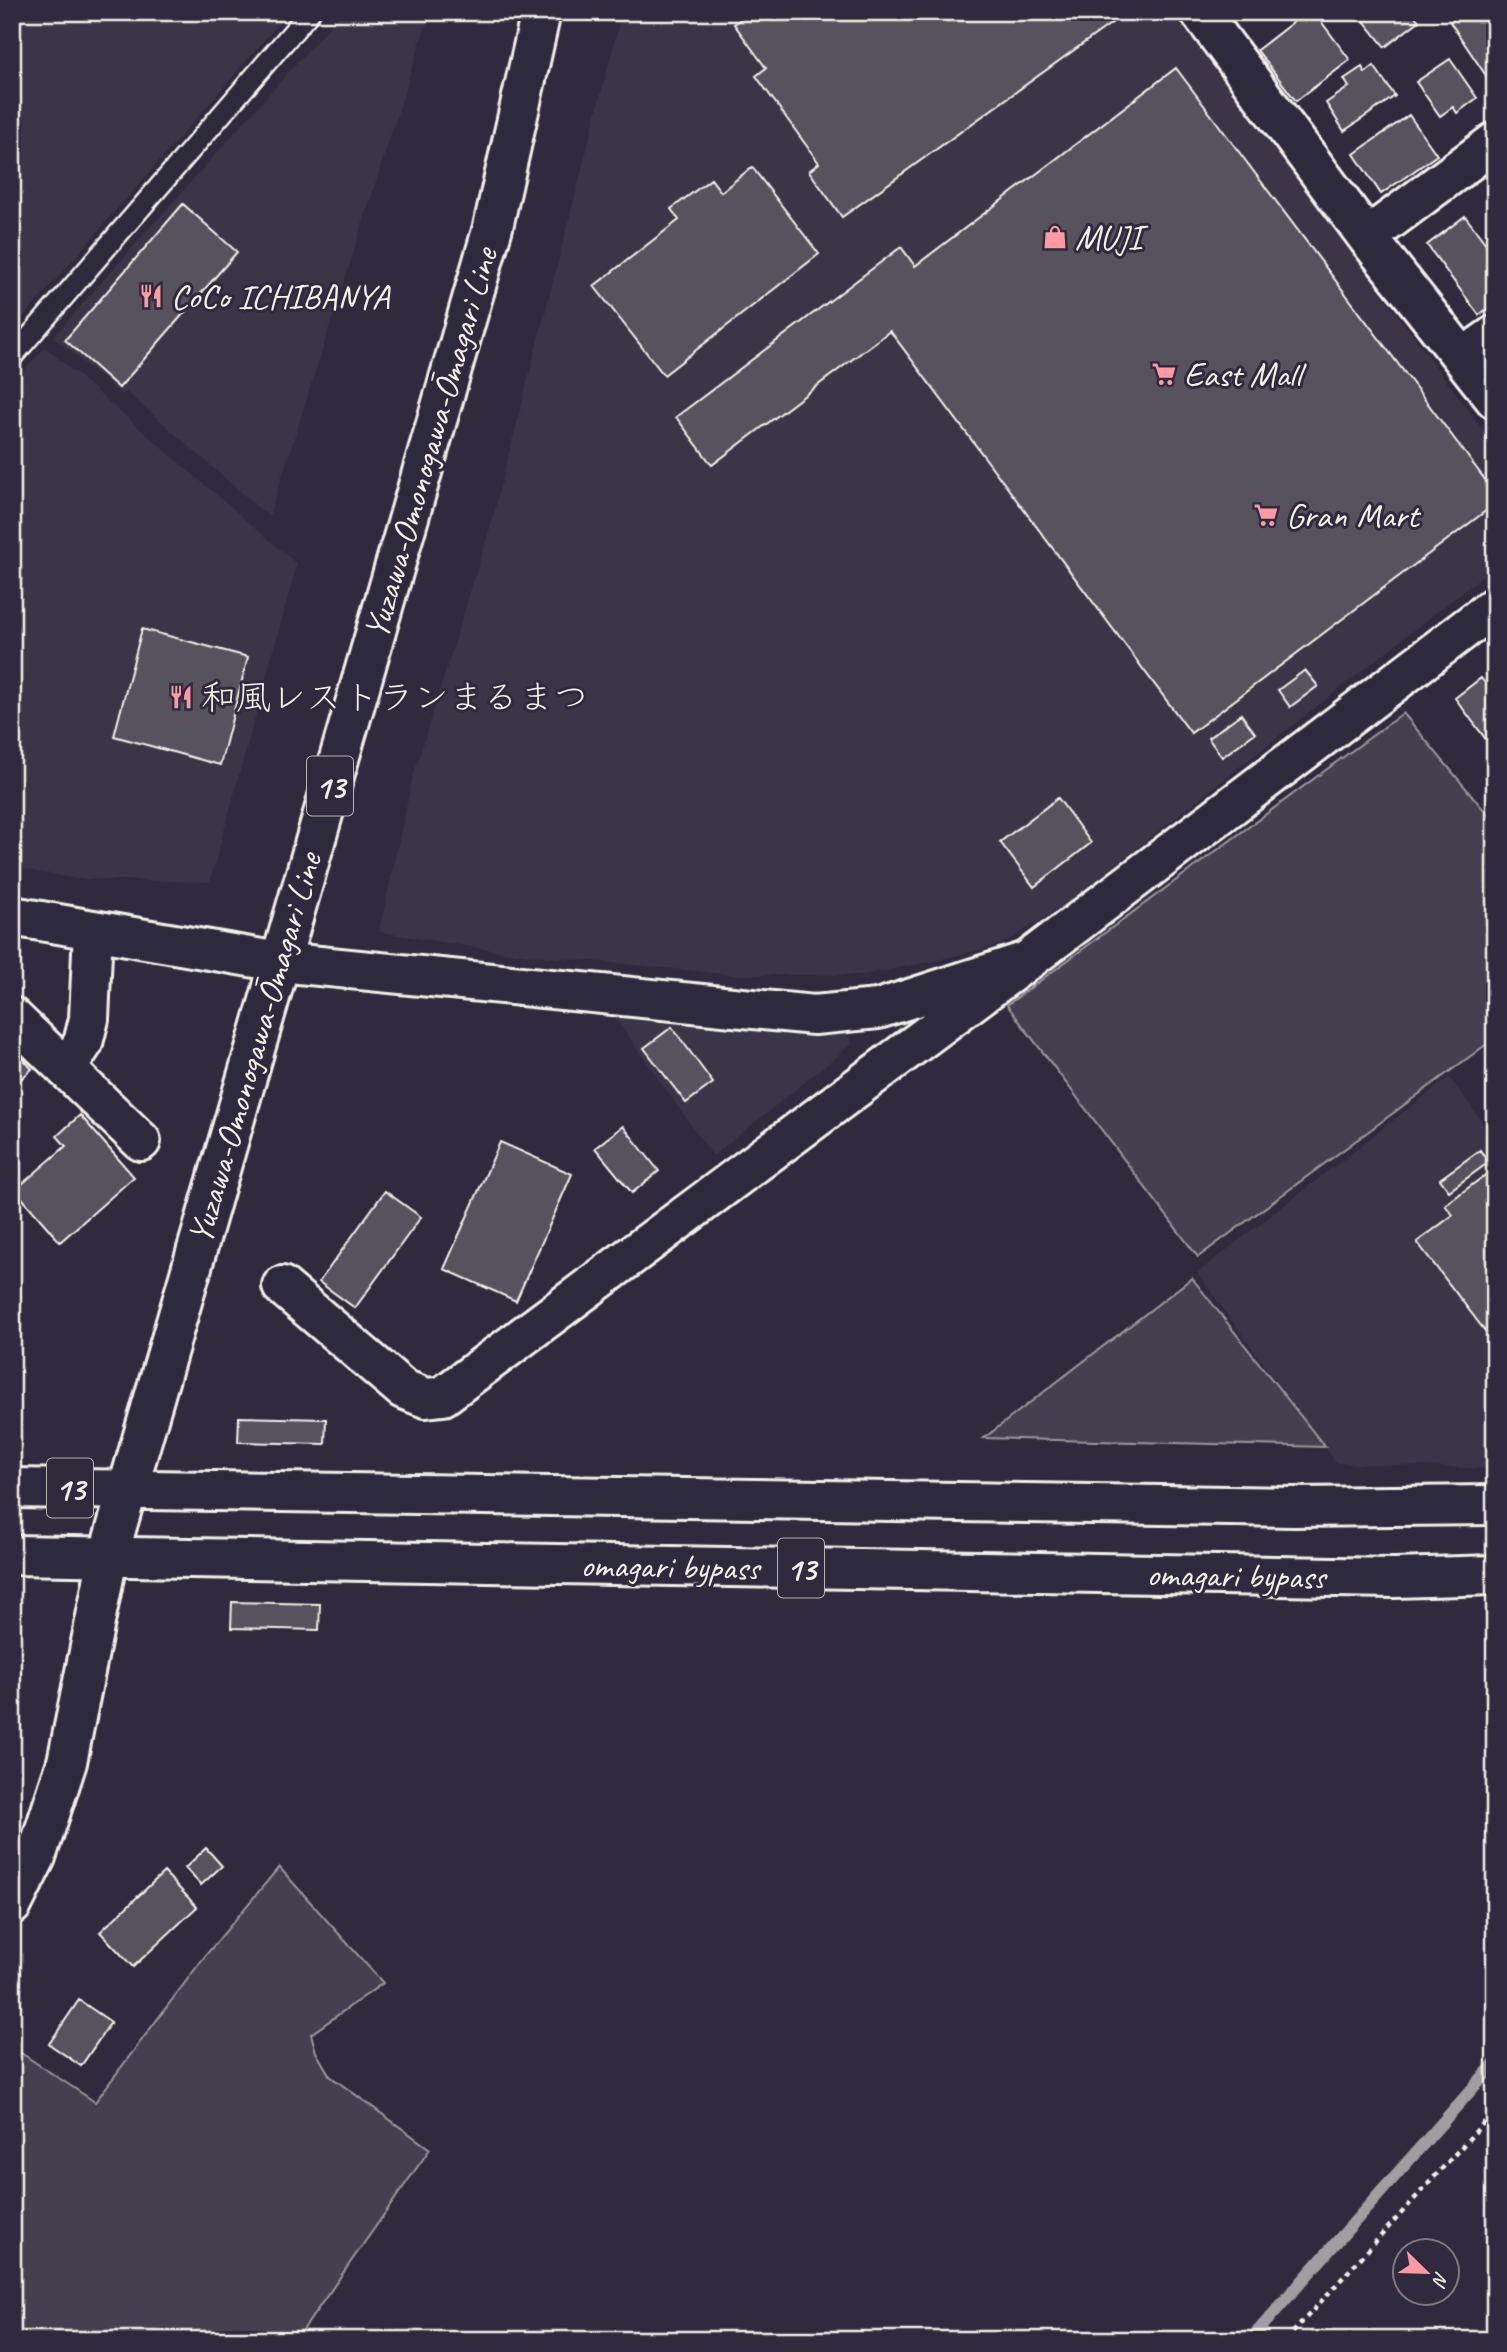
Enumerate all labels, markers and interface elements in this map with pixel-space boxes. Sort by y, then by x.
place label: MUJI [1075,215,1149,260]
shop icon: MUJI [1041,223,1069,251]
street label: Yuzawa-Omonogawa-Ōmagari Line [353,240,509,644]
place label: CoCo ICHIBANYA [171,274,391,319]
restaurant icon: CoCo ICHIBANYA [137,282,165,310]
place label: East Mall [1184,352,1307,397]
supermarket icon: East Mall [1150,360,1178,388]
place label: Gran Mart [1286,493,1422,538]
supermarket icon: Gran Mart [1252,501,1280,529]
place label: 和風レストランまるまつ [201,675,589,720]
restaurant icon: 和風レストランまるまつ [167,683,195,711]
road number: 13 [307,757,353,816]
street label: Yuzawa-Omonogawa-Ōmagari Line [177,845,333,1249]
road number: 13 [47,1458,93,1518]
road number: 13 [778,1538,824,1598]
street label: omagari bypass [580,1542,763,1591]
street label: omagari bypass [1146,1551,1329,1600]
north arrow [1392,2236,1462,2306]
text: N [1426,2268,1454,2291]

